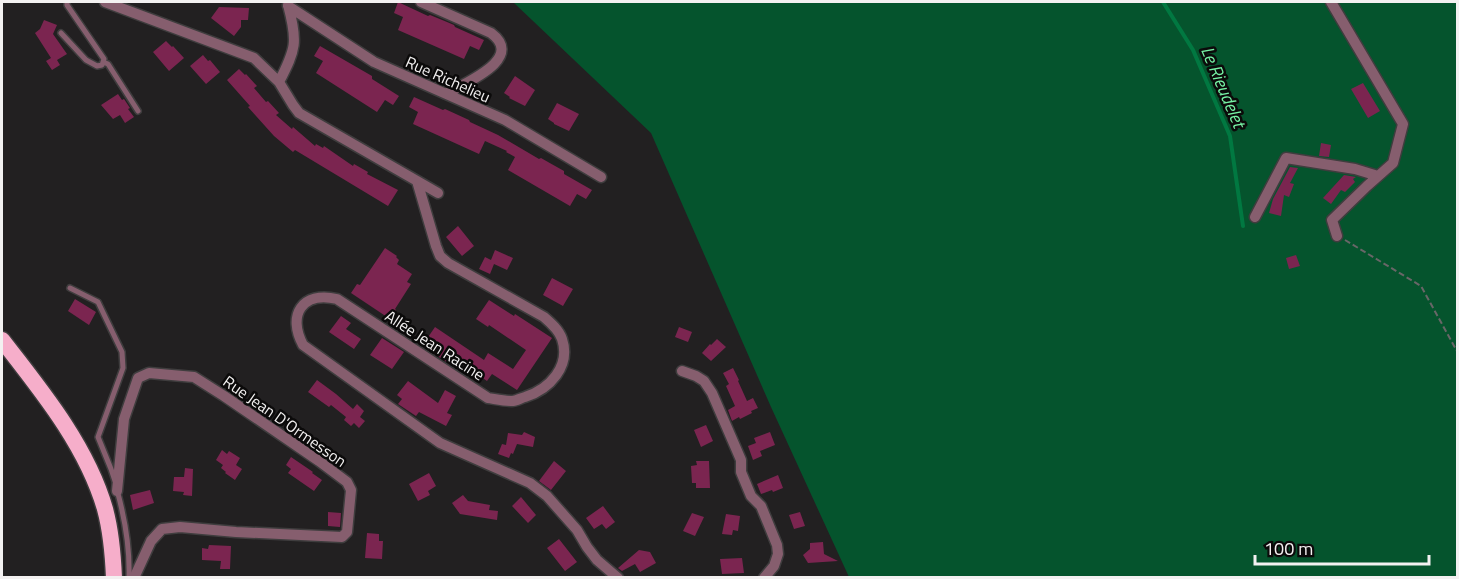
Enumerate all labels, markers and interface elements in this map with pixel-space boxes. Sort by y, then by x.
water label: Le Rieudelet [1194,42,1254,134]
street label: Rue Richelieu [402,50,494,108]
street label: Allée Jean Racine [380,304,490,386]
street label: Rue Jean D'Ormesson [218,369,352,473]
scale bar [1255,528,1429,566]
text: 100 m [1264,535,1313,562]

